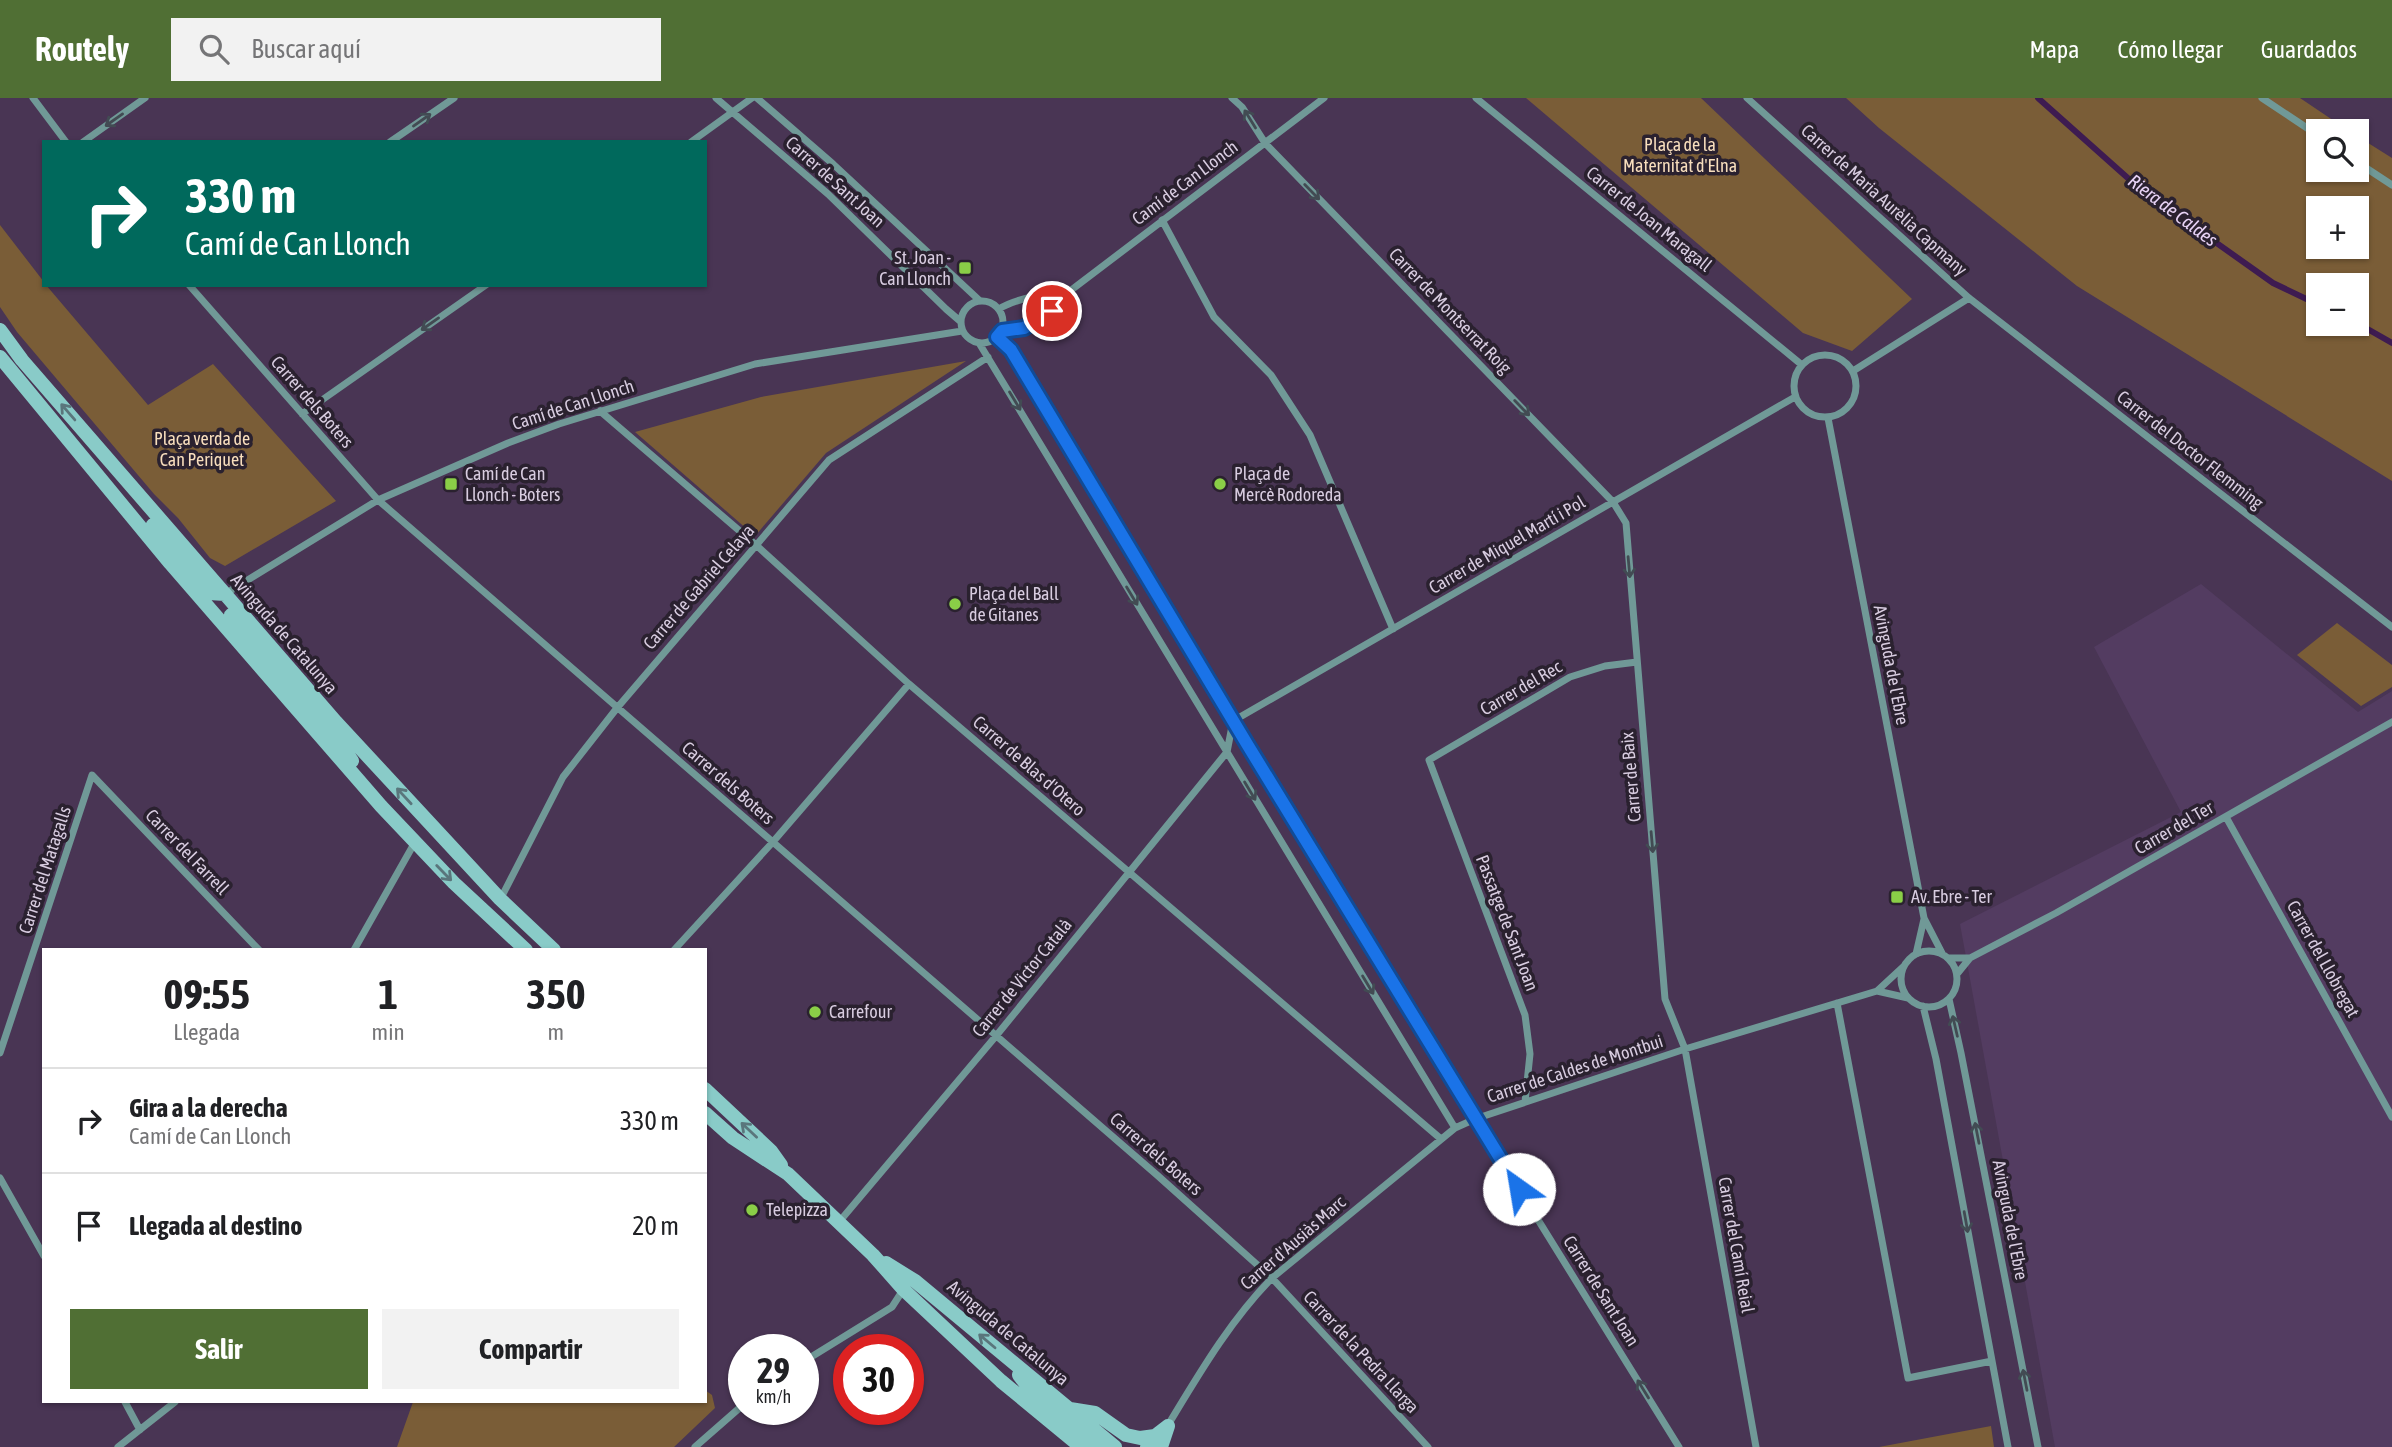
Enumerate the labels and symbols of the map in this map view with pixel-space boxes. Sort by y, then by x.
one-way arrow [1242,110,1256,130]
one-way arrow [105,113,124,127]
one-way arrow [412,113,431,127]
street label: Carrer de Maria Aurèlia Capmany [1797,120,1972,280]
street label: Carrer de Sant Joan [782,132,889,232]
park label: Plaça de la Maternitat d'Elna [1623,134,1737,176]
street label: Camí de Can Llonch [1128,136,1242,229]
street label: Carrer de Joan Maragall [1582,162,1716,276]
water label: Riera de Caldes [2124,169,2222,251]
one-way arrow [1304,183,1321,200]
street label: Carrer de Montserrat Roig [1385,243,1516,378]
place label: St. Joan - Can Llonch [879,247,951,289]
marker: St. Joan - Can Llonch [957,260,973,276]
pin [1022,281,1082,341]
one-way arrow [421,317,440,331]
street label: Carrer dels Boters [267,351,358,452]
street label: Camí de Can Llonch [509,375,636,434]
street label: Carrer del Doctor Flemming [2113,386,2268,513]
one-way arrow [1008,391,1022,411]
one-way arrow [1513,399,1530,416]
one-way arrow [60,404,76,422]
park label: Plaça verda de Can Periquet [154,428,250,470]
place label: Camí de Can Llonch - Boters [465,463,560,505]
place label: Plaça de Mercè Rodoreda [1234,463,1342,505]
marker: Camí de Can Llonch - Boters [443,476,459,492]
marker: Plaça de Mercè Rodoreda [1212,476,1228,492]
street label: Carrer de Miquel Martí i Pol [1425,491,1589,598]
street label: Carrer de Gabriel Celaya [639,520,759,653]
one-way arrow [1623,555,1636,577]
street label: Avinguda de Catalunya [227,569,342,698]
place label: Plaça del Ball de Gitanes [969,583,1059,625]
one-way arrow [1126,585,1140,605]
marker: Plaça del Ball de Gitanes [947,596,963,612]
street label: Avinguda de l'Ebre [1870,603,1913,727]
street label: Carrer del Rec [1476,656,1566,719]
street label: Carrer de Blas d'Otero [969,711,1090,820]
street label: Carrer de Baix [1616,731,1645,823]
street label: Carrer dels Boters [678,737,779,828]
one-way arrow [1244,780,1258,800]
one-way arrow [396,787,413,804]
street label: Carrer del Ter [2131,796,2217,858]
street label: Carrer del Matagalls [14,804,75,936]
street label: Carrer del Farrell [141,805,233,899]
one-way arrow [1646,830,1659,853]
street label: Passatge de Sant Joan [1472,852,1543,994]
one-way arrow [436,864,453,881]
place label: Av. Ebre - Ter [1911,886,1992,907]
marker: Av. Ebre - Ter [1889,889,1905,905]
street label: Carrer del Llobregat [2283,897,2364,1021]
street label: Carrer de Victor Català [967,914,1076,1041]
one-way arrow [1361,975,1376,994]
place label: Carrefour [829,1001,892,1022]
marker: Carrefour [807,1004,823,1020]
one-way arrow [1948,1015,1961,1038]
street label: Carrer de Caldes de Montbui [1484,1030,1665,1107]
street label: Carrer dels Boters [1106,1108,1207,1199]
one-way arrow [740,1122,758,1138]
one-way arrow [1969,1122,1983,1145]
position arrow [1482,1152,1556,1226]
street label: Avinguda de l'Ebre [1989,1158,2032,1282]
street label: Carrer del Camí Reial [1714,1175,1759,1315]
street label: Carrer d'Ausiàs Marc [1236,1191,1350,1294]
place label: Telepizza [766,1199,828,1220]
marker: Telepizza [744,1202,760,1218]
one-way arrow [1960,1210,1974,1233]
street label: Carrer de Sant Joan [1559,1232,1644,1350]
street label: Avinguda de Catalunya [943,1276,1073,1389]
street label: Carrer de la Pedra Llarga [1299,1286,1423,1417]
one-way arrow [978,1333,996,1349]
speed limit sign: 30 [833,1334,924,1425]
one-way arrow [2017,1369,2031,1392]
one-way arrow [1635,1380,1650,1399]

